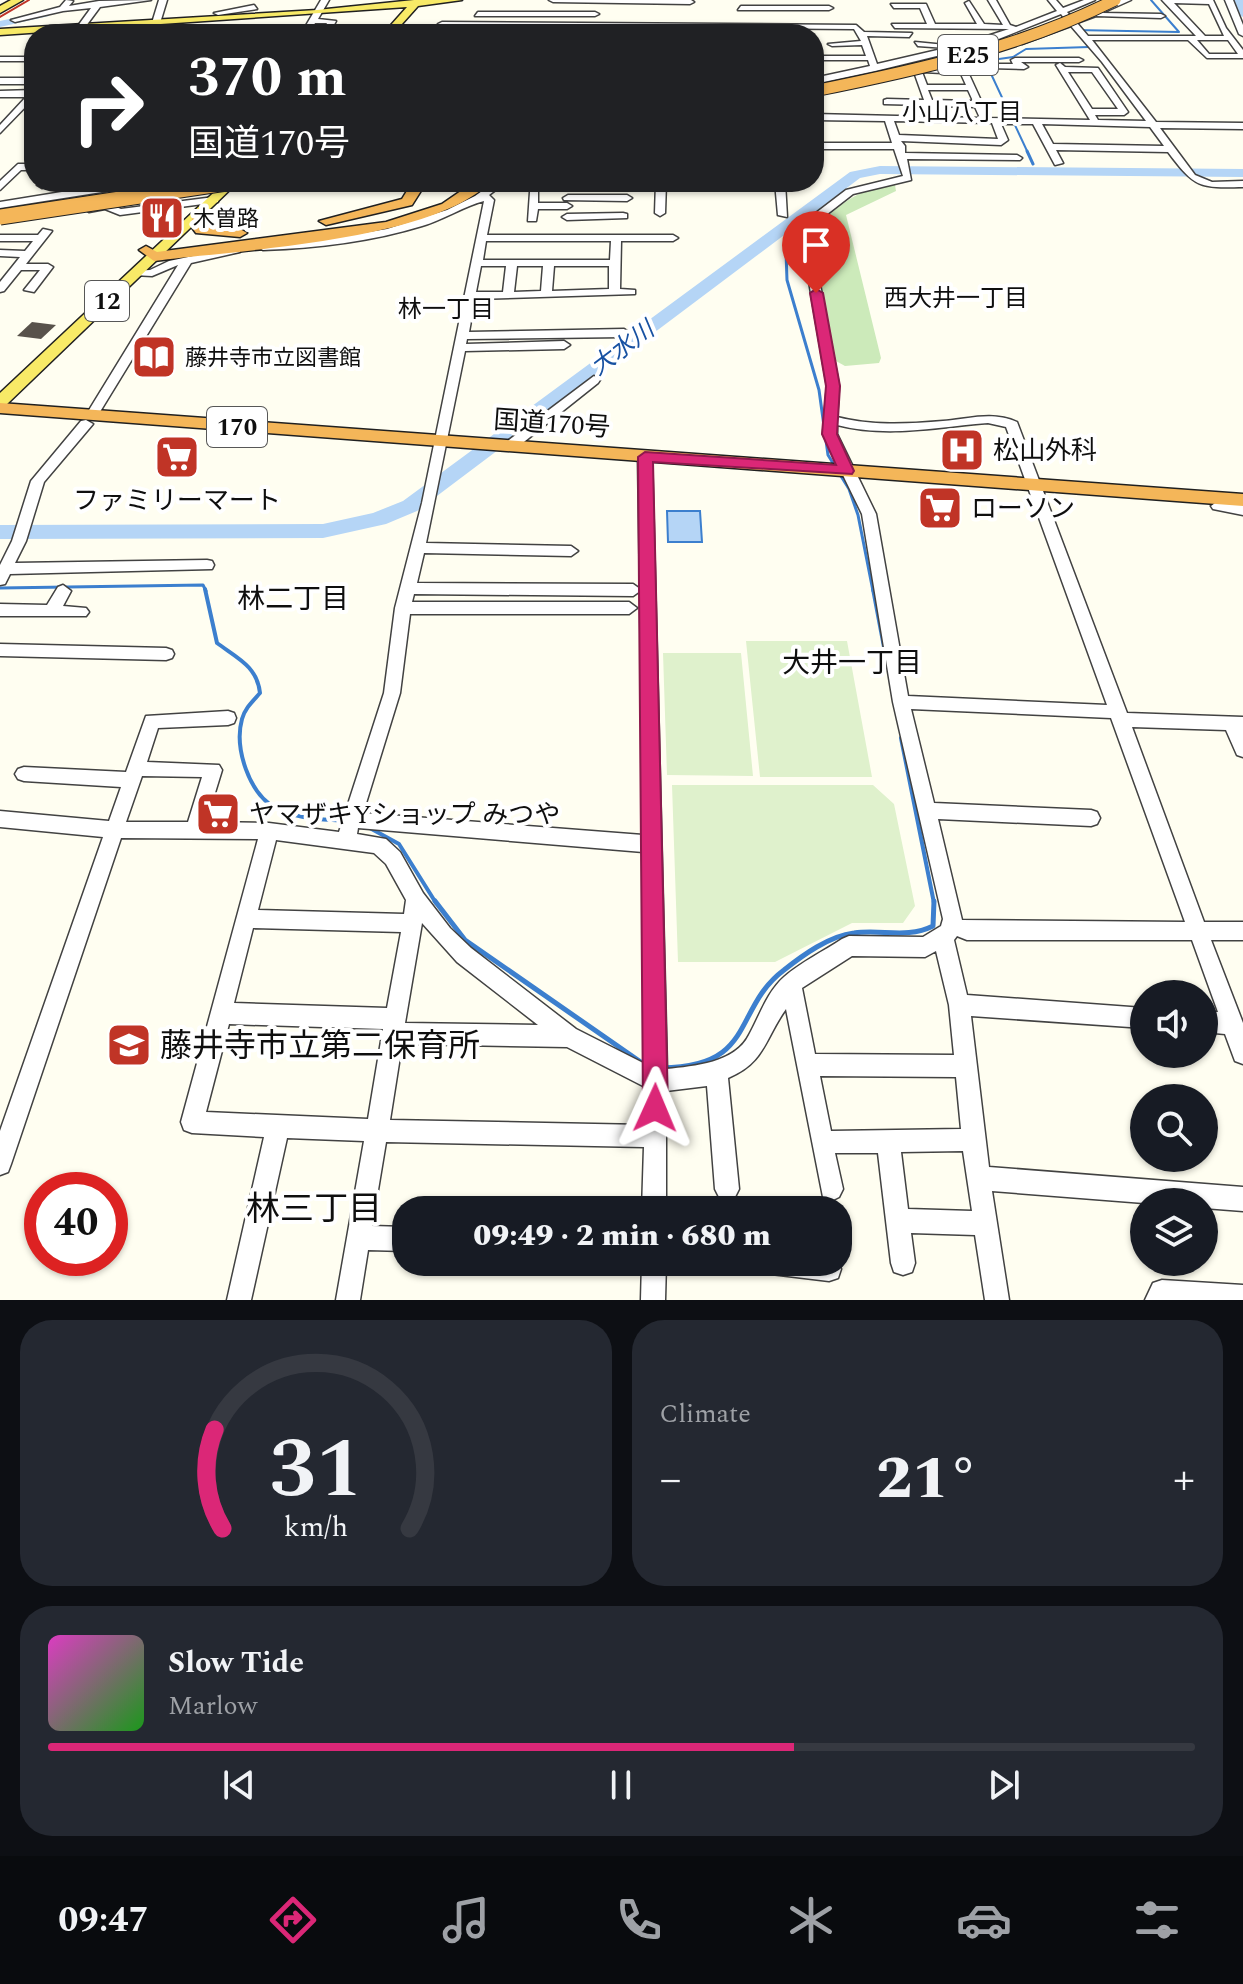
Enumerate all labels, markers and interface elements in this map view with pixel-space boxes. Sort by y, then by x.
road number: E25 [938,35,998,75]
text: 370 m [188,36,347,121]
icon: right [56,56,160,160]
district label: 小山八丁目 [902,95,1022,131]
text: 国道170号 [188,117,350,172]
restaurant icon: 木曽路 [138,194,186,242]
place label: 木曽路 [193,203,259,236]
pin [782,211,850,293]
icon: arrive [794,223,838,267]
road number: 12 [85,281,129,321]
district label: 西大井一丁目 [884,281,1028,317]
district label: 林一丁目 [398,292,494,328]
water label: 大水川 [583,311,665,385]
library icon: 藤井寺市立図書館 [130,333,178,381]
place label: 藤井寺市立図書館 [185,342,361,375]
street label: 国道170号 [492,400,612,448]
road number: 170 [207,407,267,447]
hospital icon: 松山外科 [938,426,986,474]
place label: 松山外科 [993,431,1097,471]
supermarket icon: ファミリーマート [153,433,201,481]
place label: ファミリーマート [73,481,281,521]
supermarket icon: ローソン [916,484,964,532]
place label: ローソン [971,489,1075,529]
district label: 林二丁目 [237,578,349,621]
district label: 大井一丁目 [782,642,922,685]
supermarket icon: ヤマザキYショップ みつや [194,790,242,838]
place label: ヤマザキYショップ みつや [249,795,560,835]
map controls [1130,980,1218,1276]
button: sound [1130,980,1218,1068]
school or university icon: 藤井寺市立第二保育所 [105,1021,153,1069]
place label: 藤井寺市立第二保育所 [160,1022,480,1071]
position arrow [613,1066,697,1150]
button: search [1130,1084,1218,1172]
speed limit sign: 40 [24,1172,128,1276]
district label: 林三丁目 [246,1184,382,1236]
button: layers [1130,1188,1218,1276]
text: 09:49 · 2 min · 680 m [473,1213,771,1259]
text: Climate [660,1394,751,1434]
text: 31 [269,1407,362,1534]
text: 21° [876,1433,978,1525]
text: − [660,1446,682,1513]
text: + [1173,1446,1195,1513]
text: km/h [284,1506,348,1549]
text: Slow Tide [168,1640,304,1686]
text: Marlow [168,1686,257,1726]
icon: previous [217,1763,261,1807]
icon: pause [599,1763,643,1807]
icon: next [982,1763,1026,1807]
icon: directions [265,1892,321,1948]
icon: music [438,1892,494,1948]
icon: phone [611,1892,667,1948]
icon: climate [783,1892,839,1948]
icon: car [956,1892,1012,1948]
icon: filters [1129,1892,1185,1948]
text: 09:47 [58,1893,149,1948]

